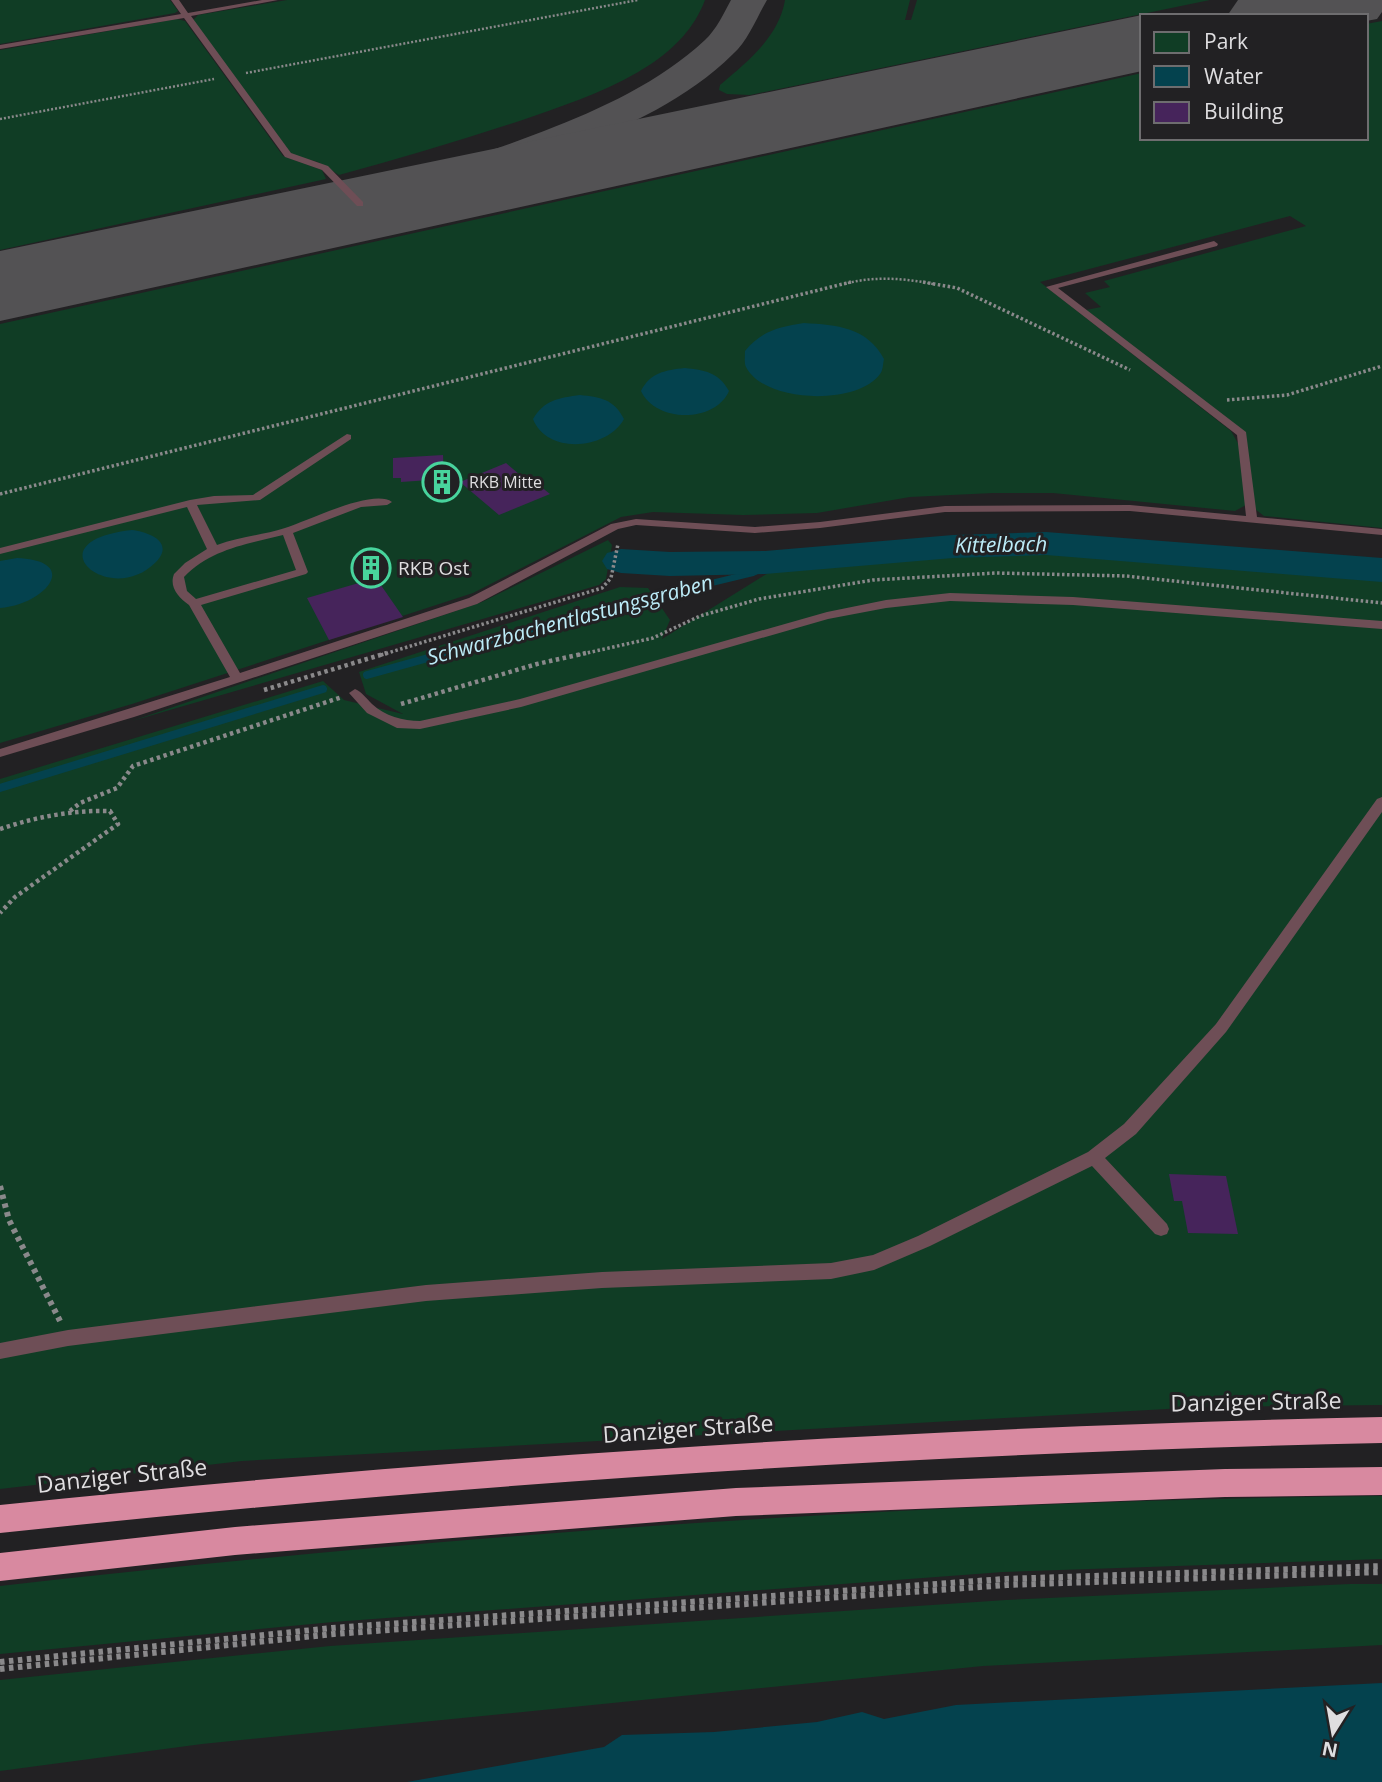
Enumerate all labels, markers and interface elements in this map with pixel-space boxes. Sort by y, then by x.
legend [1140,14,1368,140]
text: Park [1204,27,1248,55]
text: Water [1204,62,1263,90]
text: Building [1204,97,1283,125]
building icon: RKB Mitte [421,461,463,503]
place label: RKB Mitte [469,471,542,493]
water label: Kittelbach [955,529,1047,559]
building icon: RKB Ost [350,547,392,589]
place label: RKB Ost [398,555,469,581]
water label: Schwarzbachentlastungsgraben [424,567,716,671]
street label: Danziger Straße [1170,1384,1342,1418]
street label: Danziger Straße [601,1406,774,1450]
street label: Danziger Straße [35,1450,209,1500]
north arrow [1298,1698,1368,1768]
text: N [1320,1735,1340,1764]

